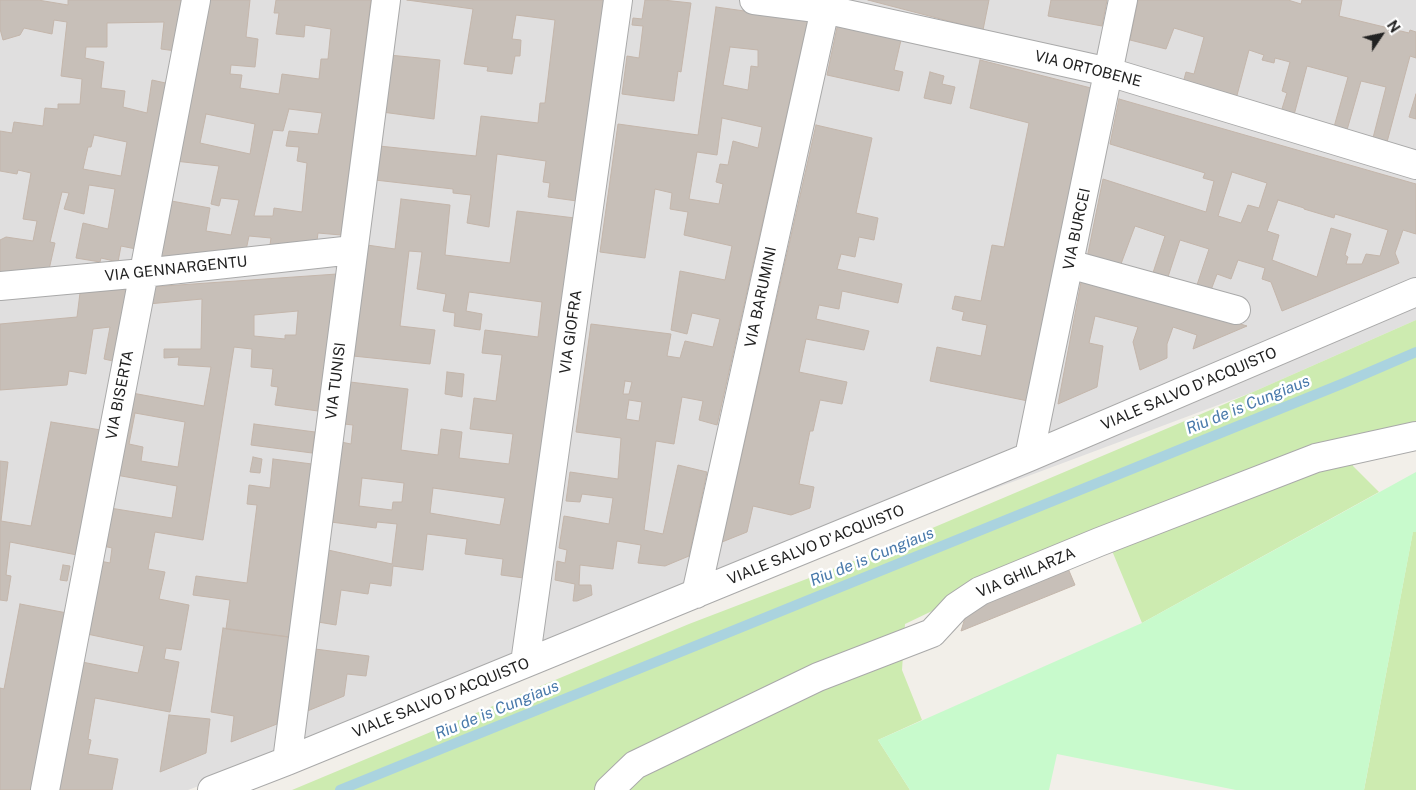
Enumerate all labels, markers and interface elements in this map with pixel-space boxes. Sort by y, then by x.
north arrow [1356,10,1406,60]
text: N [1384,18,1403,36]
street label: VIA ORTOBENE [1033,47,1143,91]
street label: VIA BURCEI [1060,186,1094,272]
street label: VIA BARUMINI [742,245,780,349]
street label: VIA GENNARGENTU [104,253,248,285]
street label: VIA GIOFRA [556,289,586,375]
street label: VIA TUNISI [322,341,350,421]
street label: VIALE SALVO D'ACQUISTO [1098,344,1280,434]
street label: VIA BISERTA [103,349,137,441]
water label: Riu de is Cungiaus [1183,371,1313,439]
street label: VIALE SALVO D'ACQUISTO [725,501,907,589]
water label: Riu de is Cungiaus [807,523,937,591]
street label: VIA GHILARZA [974,544,1078,602]
street label: VIALE SALVO D'ACQUISTO [350,654,532,742]
water label: Riu de is Cungiaus [432,676,562,744]

